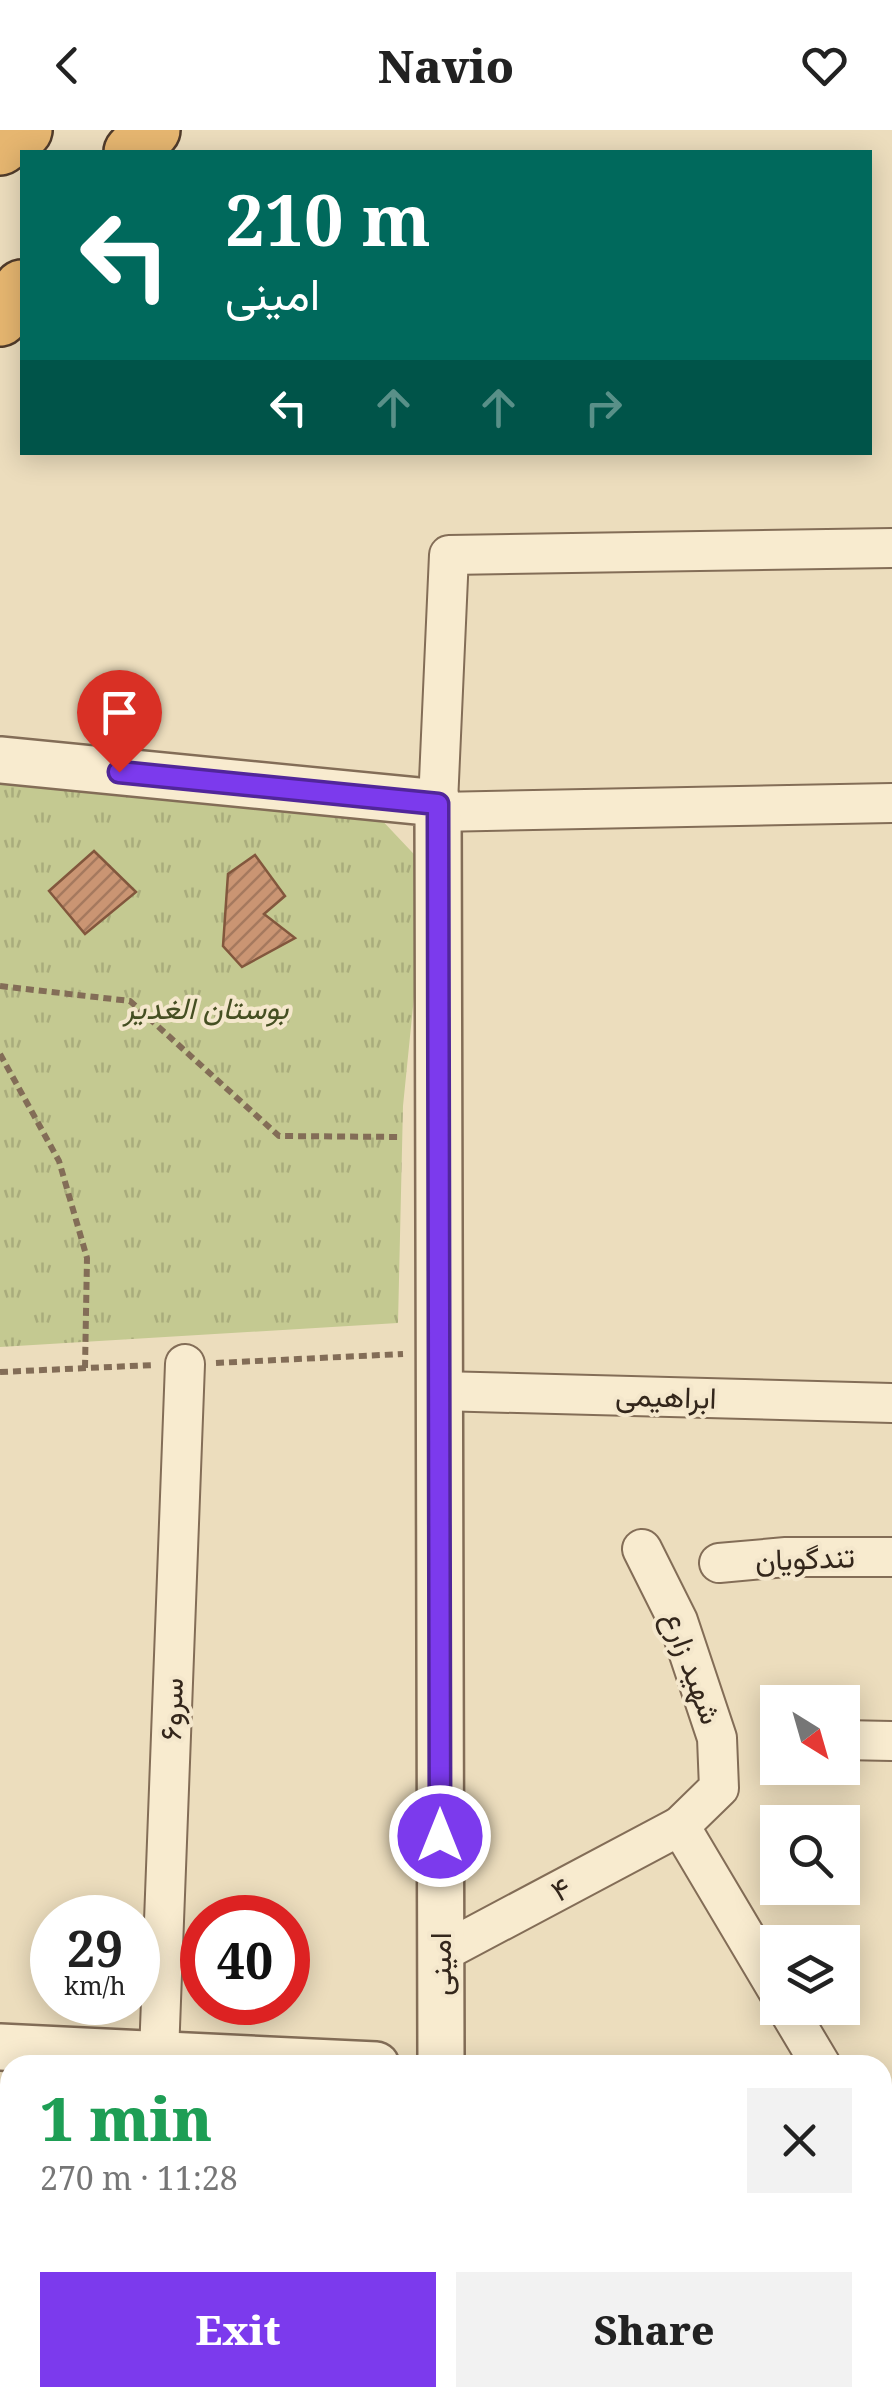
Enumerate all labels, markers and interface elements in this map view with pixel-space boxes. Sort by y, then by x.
text: Navio [378,35,514,96]
icon: back [40,38,95,93]
icon: heart [797,38,852,93]
text: 210 m [225,171,431,267]
icon: left [60,190,190,320]
text: امینی [225,262,320,323]
icon: left [261,380,316,435]
icon: ahead [366,380,421,435]
icon: ahead [471,380,526,435]
icon: right [576,380,631,435]
pin [77,670,162,773]
icon: arrive [92,685,147,740]
park label: بوستان الغدیر [122,987,289,1028]
street label: ابراهیمی [615,1373,717,1418]
street label: تندگویان [754,1535,856,1580]
street label: شهید زارع [653,1605,733,1730]
street label: سرو۶ [149,1677,192,1741]
north arrow [760,1685,860,1785]
map controls [760,1685,860,2025]
position arrow [388,1784,492,1888]
button: search [760,1805,860,1905]
street label: ۴ [543,1867,577,1911]
speed limit sign: 40 [180,1895,310,2025]
text: 29 [67,1914,123,1982]
button: layers [760,1925,860,2025]
street label: امینی [419,1932,460,1996]
text: km/h [64,1968,126,2002]
text: 1 min [40,2077,212,2159]
button: close [747,2088,852,2193]
text: 270 m · 11:28 [40,2156,238,2199]
button: Exit [40,2272,436,2387]
button: Share [456,2272,852,2387]

